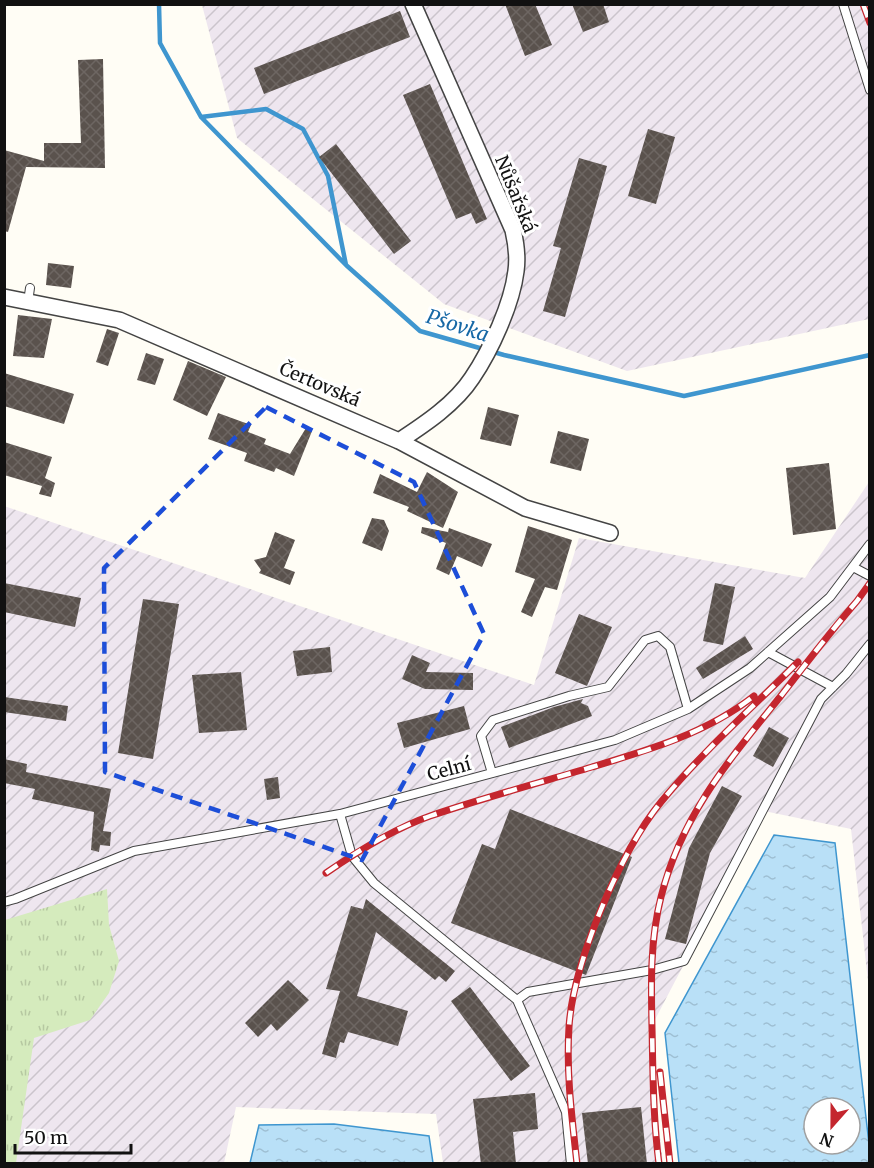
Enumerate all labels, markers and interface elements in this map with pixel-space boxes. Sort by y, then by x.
street label: Nůšařská [490,152,542,236]
water label: Pšovka [424,303,492,347]
street label: Čertovská [276,357,364,412]
street label: Celní [425,752,474,786]
north arrow [802,1096,862,1156]
scale bar [15,1117,130,1155]
text: 50 m [24,1126,68,1149]
text: N [817,1128,836,1152]

